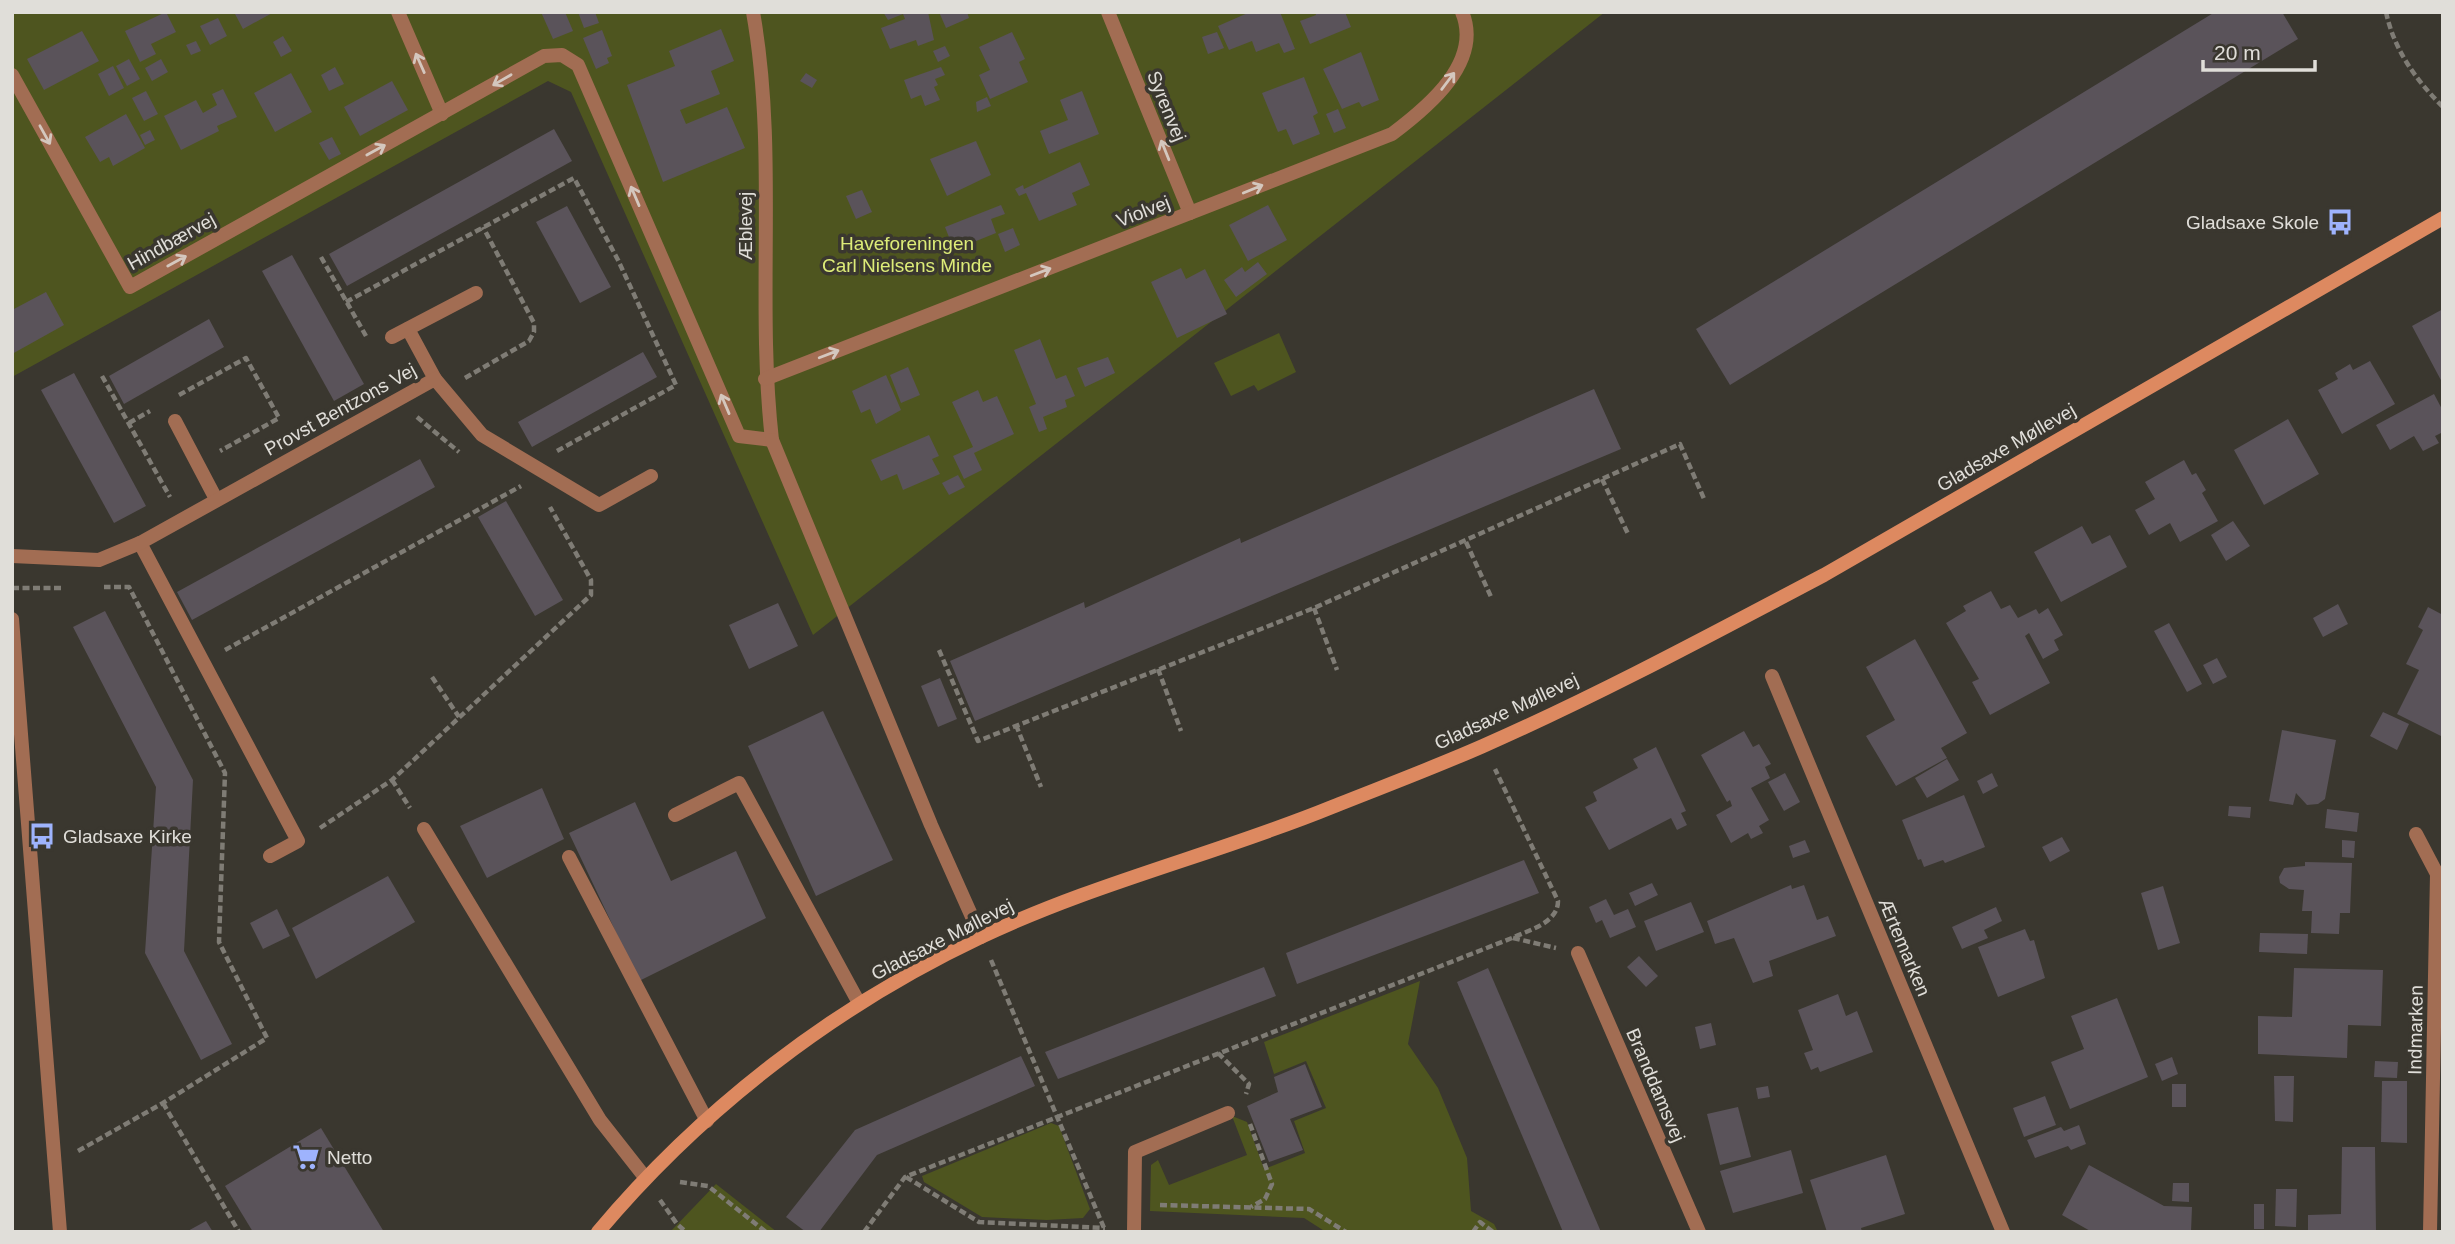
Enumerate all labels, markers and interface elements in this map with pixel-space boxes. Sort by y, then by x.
scale bar [2203,28,2315,72]
text: 20 m [2214,41,2261,64]
one-way arrow [413,53,426,74]
street label: Syrenvej [1143,68,1190,144]
one-way arrow [1441,72,1455,91]
one-way arrow [492,74,513,87]
one-way arrow [39,124,53,144]
one-way arrow [1157,140,1170,162]
one-way arrow [365,143,386,156]
one-way arrow [1241,181,1263,194]
one-way arrow [627,186,640,207]
street label: Æblevej [735,192,756,260]
street label: Violvej [1113,192,1173,231]
bus stop icon: Gladsaxe Skole [2325,207,2355,237]
street label: Hindbærvej [124,209,219,274]
place label: Gladsaxe Skole [2186,212,2319,233]
park label: Haveforeningen Carl Nielsens Minde [822,233,992,276]
one-way arrow [166,254,187,267]
one-way arrow [1029,264,1051,277]
one-way arrow [817,347,839,359]
street label: Provst Bentzons Vej [261,359,420,460]
one-way arrow [718,394,731,416]
street label: Gladsaxe Møllevej [1933,399,2079,496]
street label: Gladsaxe Møllevej [1431,669,1581,754]
bus stop icon: Gladsaxe Kirke [27,821,57,851]
place label: Gladsaxe Kirke [63,826,192,847]
street label: Gladsaxe Møllevej [868,895,1017,984]
street label: Ærtemarken [1874,895,1935,999]
street label: Indmarken [2404,985,2427,1075]
street label: Branddamsvej [1622,1025,1689,1145]
supermarket icon: Netto [291,1142,321,1172]
place label: Netto [327,1147,372,1168]

